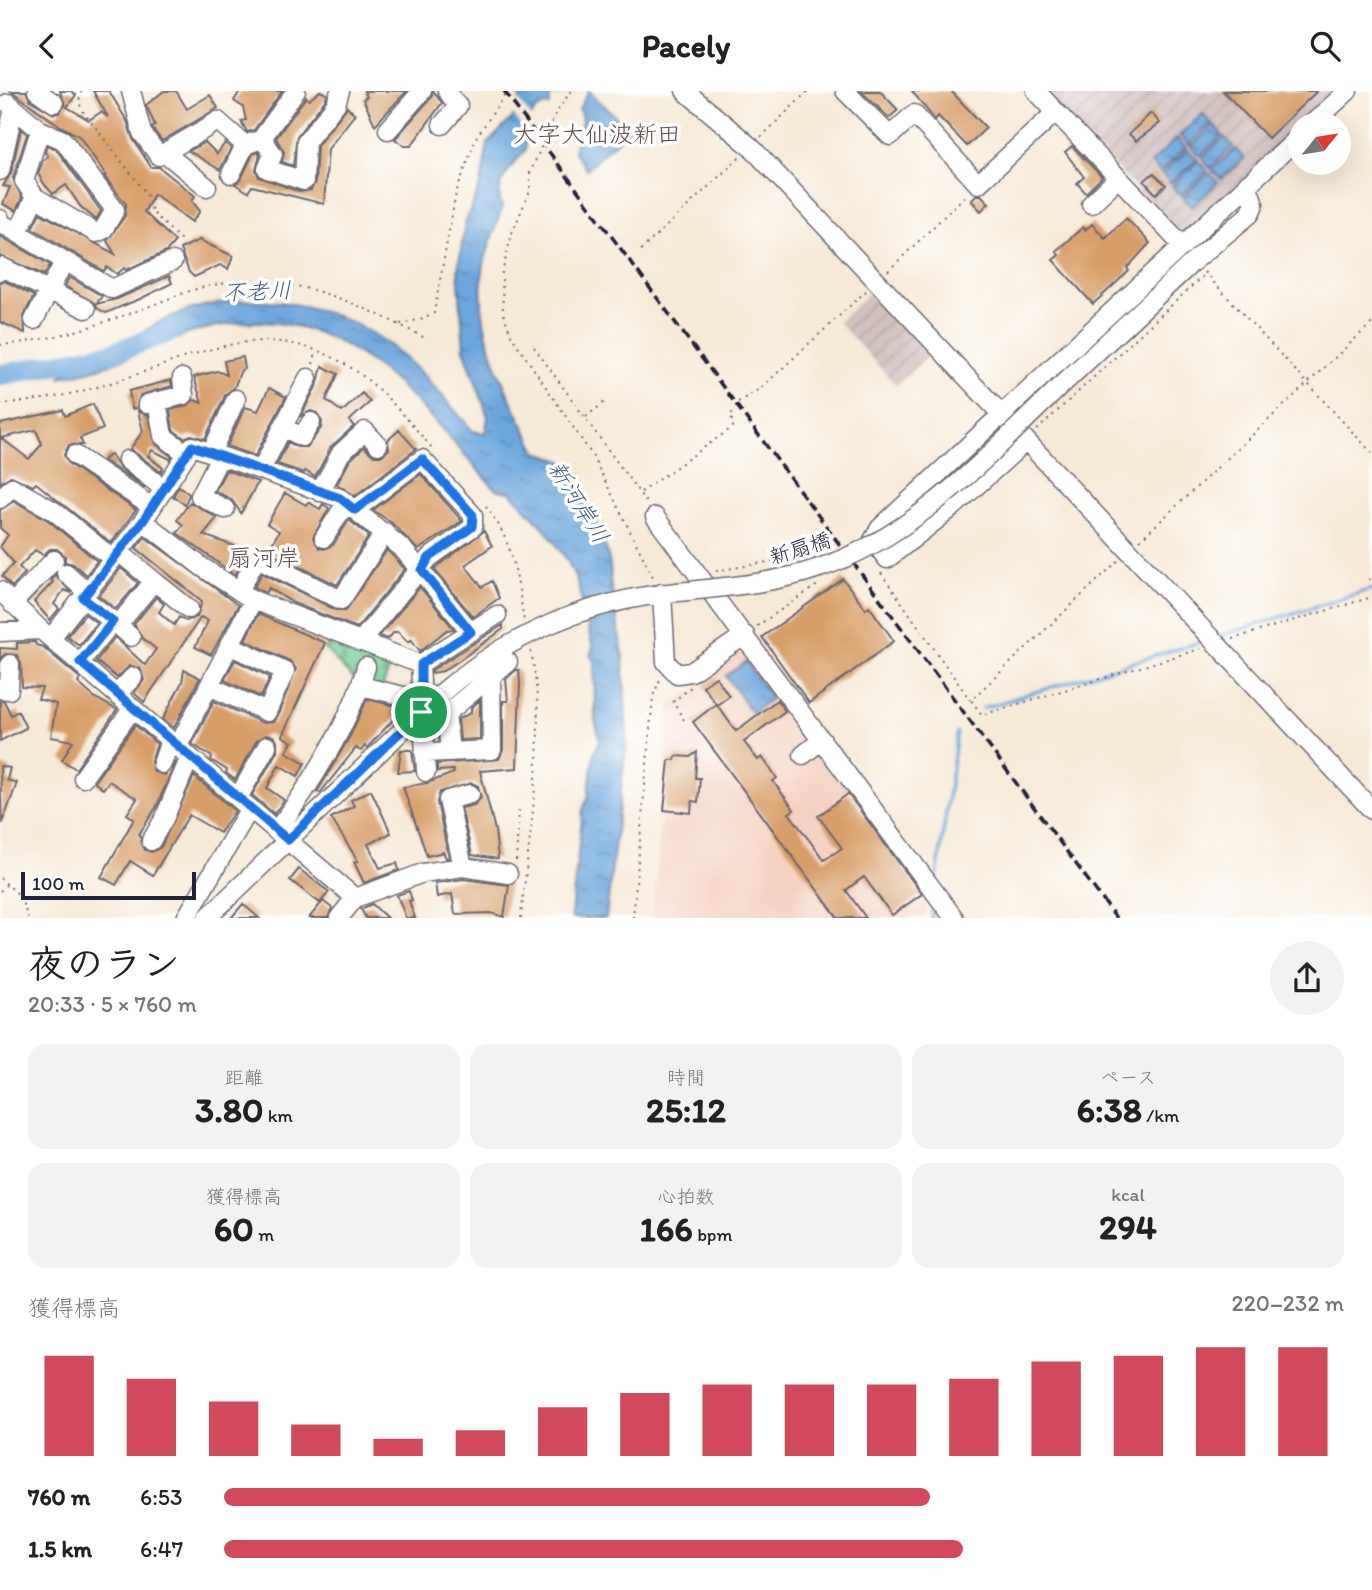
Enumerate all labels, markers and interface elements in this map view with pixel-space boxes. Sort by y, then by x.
icon: back [28,27,66,65]
text: Pacely [642,27,730,65]
icon: search [1306,27,1344,65]
north arrow [1288,112,1351,175]
map controls [1288,112,1351,175]
district label: 大字大仙波新田 [513,119,681,148]
water label: 不老川 [222,276,292,306]
water label: 新河岸川 [543,456,615,548]
street label: 新扇橋 [766,527,834,569]
district label: 扇河岸 [228,543,300,572]
pin [391,682,451,742]
icon: arrive [402,693,440,731]
scale bar [21,869,196,901]
text: 100 m [32,872,84,895]
text: 夜のラン [28,941,180,987]
button: share [1270,941,1344,1015]
text: 20:33 · 5 × 760 m [28,990,197,1018]
text: 距離 [225,1066,263,1089]
text: 時間 [667,1066,705,1089]
text: ペース [1100,1066,1156,1089]
text: 3.80 [195,1089,264,1131]
text: 25:12 [646,1089,726,1131]
text: 6:38 [1077,1089,1142,1131]
text: km [264,1104,293,1127]
text: /km [1142,1104,1179,1127]
text: kcal [1111,1183,1145,1206]
text: 獲得標高 [206,1185,282,1208]
text: 心拍数 [657,1185,715,1208]
text: 294 [1099,1206,1157,1248]
text: 60 [214,1208,254,1250]
text: 166 [640,1208,693,1250]
text: m [254,1223,274,1246]
text: bpm [693,1223,732,1246]
text: 220–232 m [1232,1289,1344,1317]
text: 獲得標高 [28,1294,120,1322]
text: 760 m [28,1483,90,1511]
text: 6:53 [140,1483,182,1511]
text: 1.5 km [28,1535,92,1563]
text: 6:47 [140,1535,183,1563]

